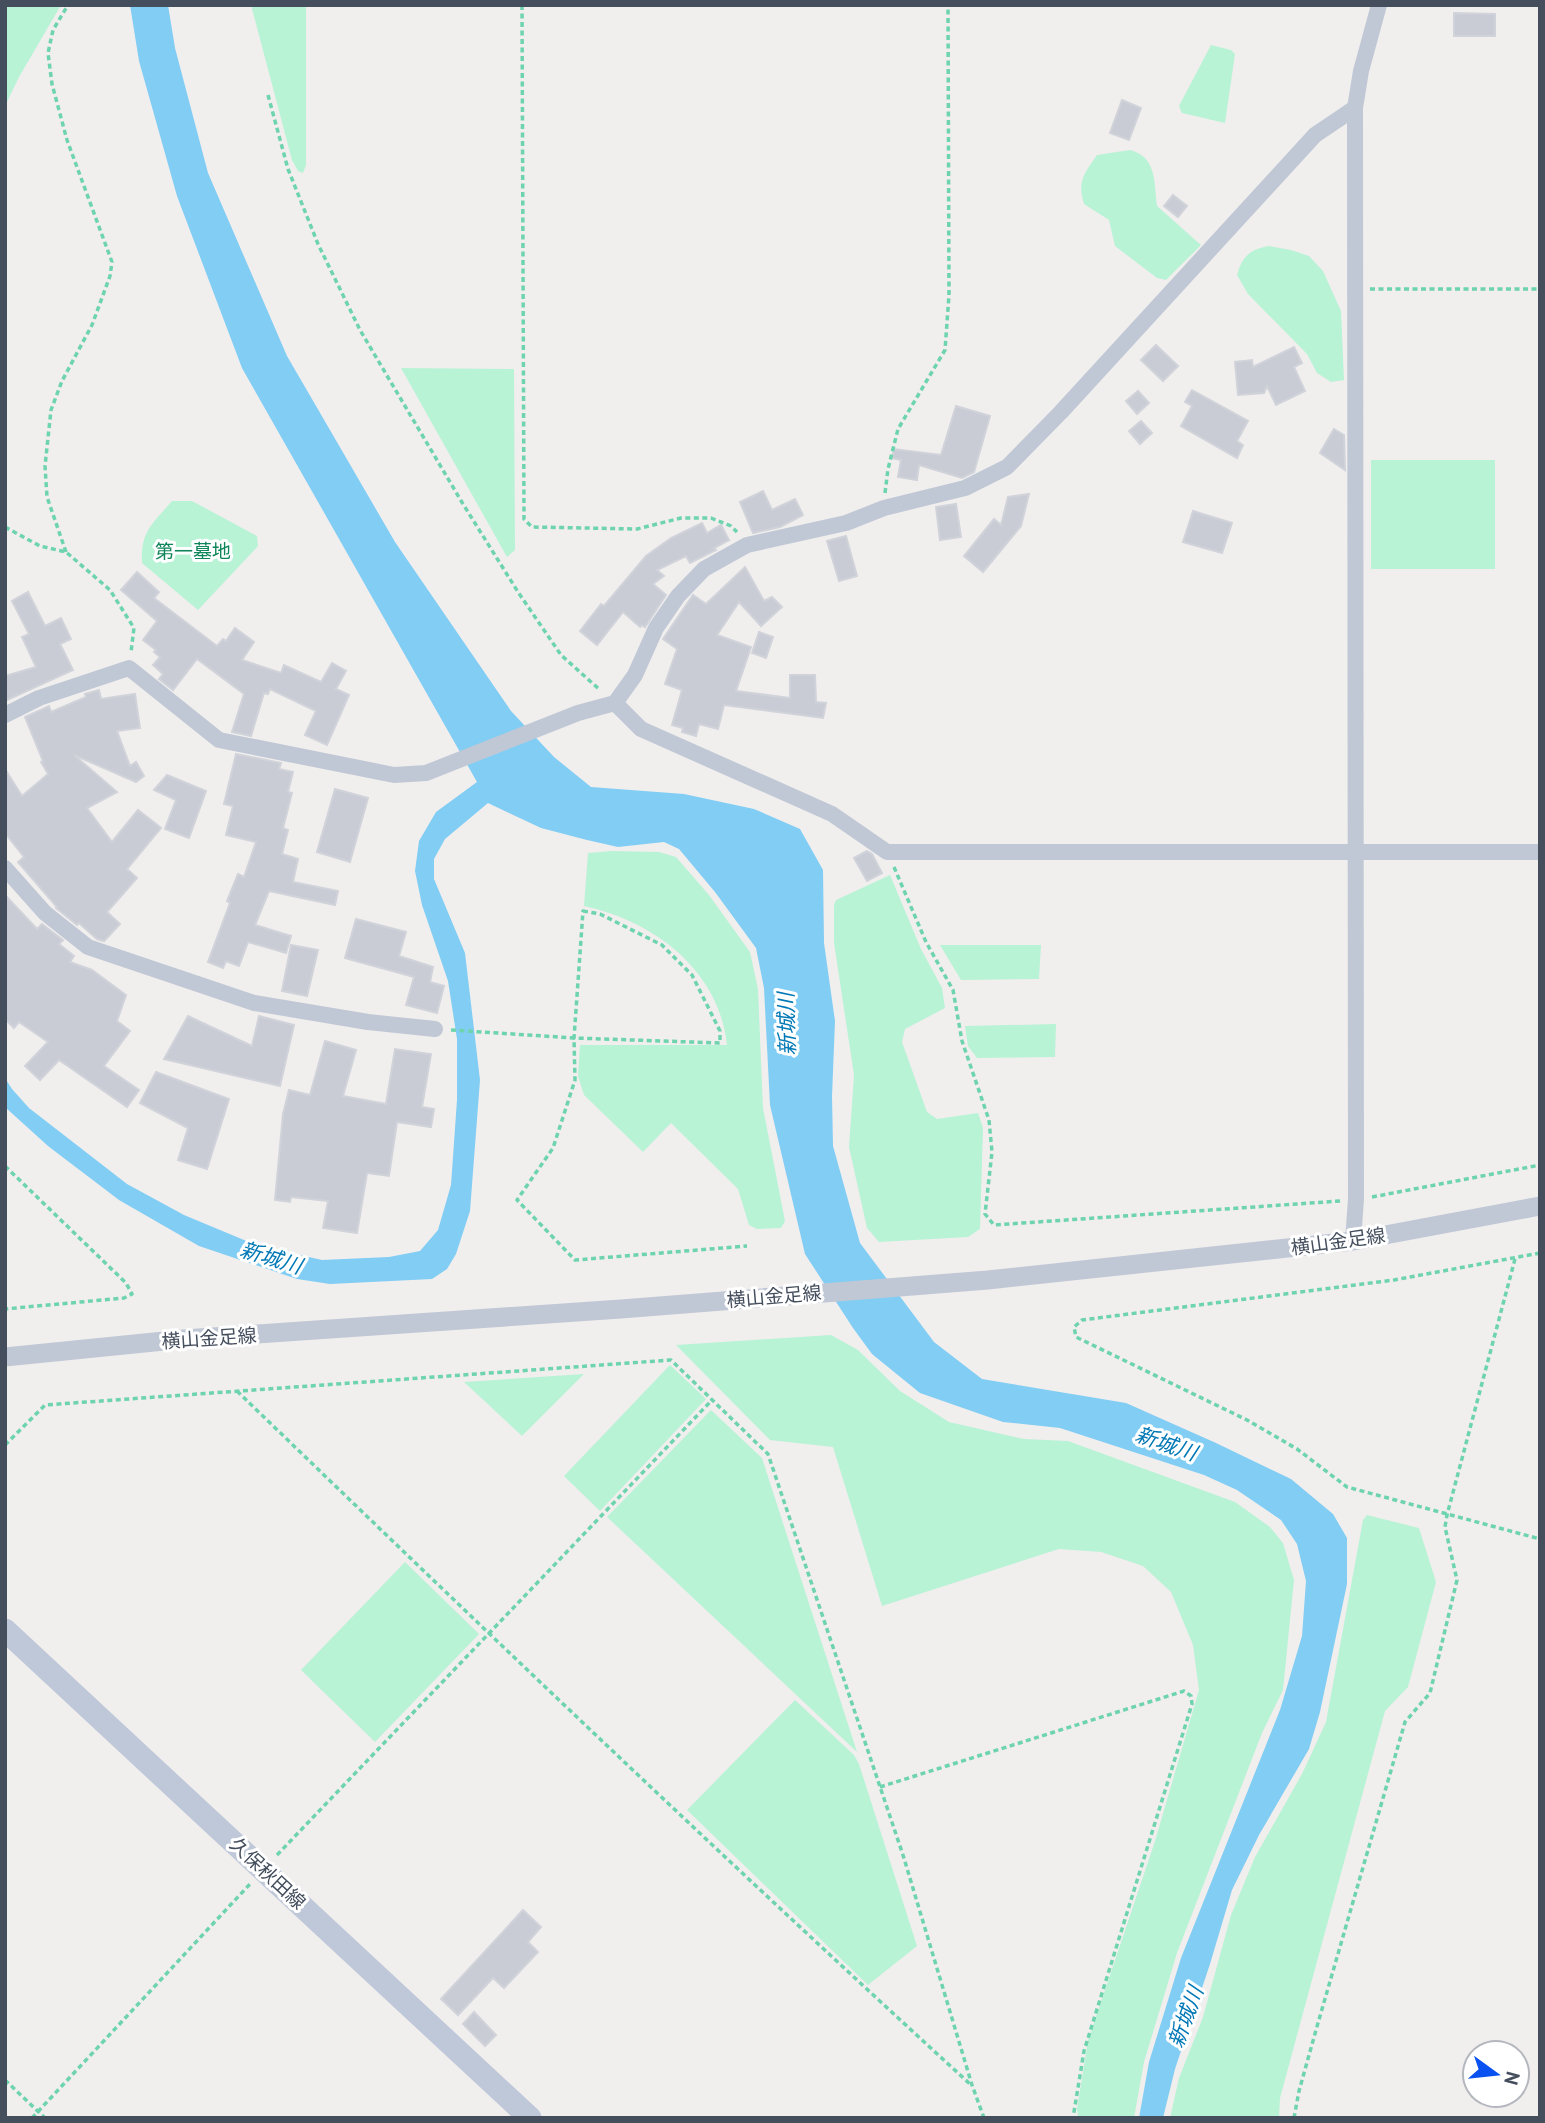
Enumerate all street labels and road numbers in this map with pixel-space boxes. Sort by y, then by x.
street label: 横山金足線 [1289,1223,1387,1259]
street label: 横山金足線 [726,1280,822,1312]
street label: 横山金足線 [161,1323,257,1353]
street label: 久保秋田線 [225,1832,311,1914]

